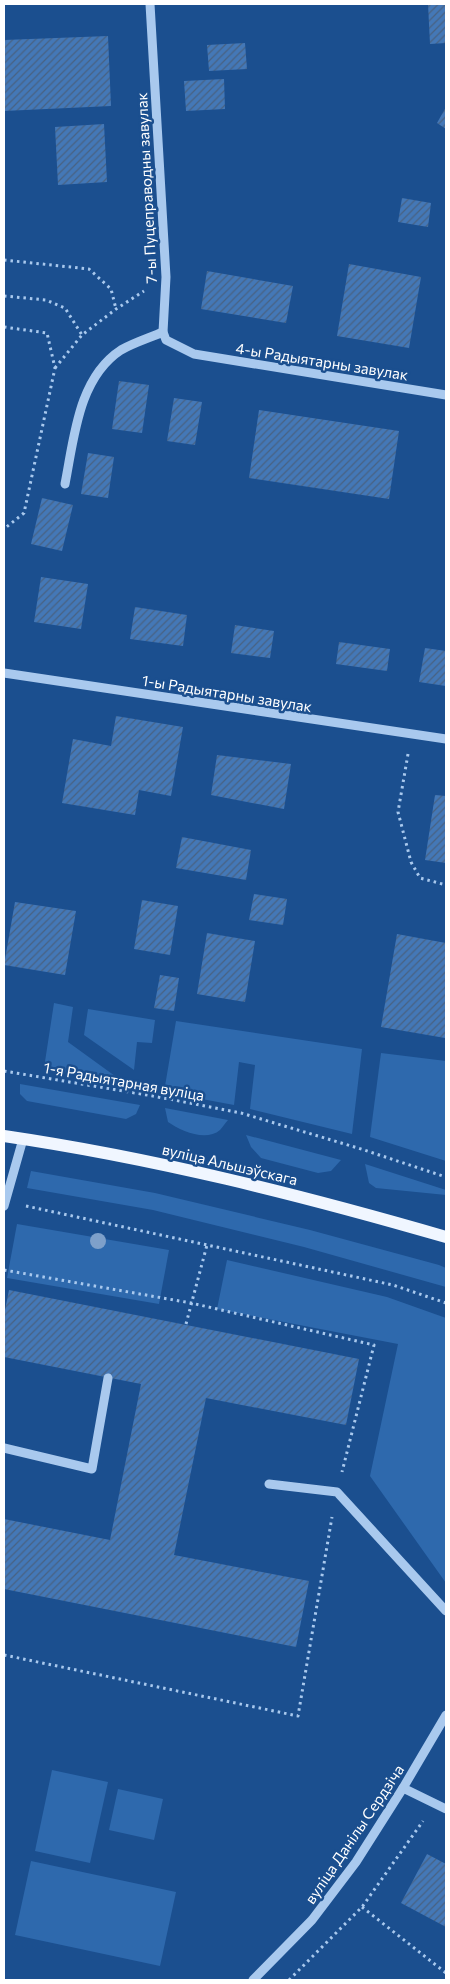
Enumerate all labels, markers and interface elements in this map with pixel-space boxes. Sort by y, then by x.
street label: 7-ы Пуцеправодны завулак [132,92,160,284]
street label: 4-ы Радыятарны завулак [234,338,410,384]
street label: 1-ы Радыятарны завулак [141,671,313,715]
street label: 1-я Радыятарная вуліца [42,1058,206,1104]
street label: вуліца Альшэўскага [160,1140,300,1188]
street label: вуліца Данілы Сердзіча [301,1761,407,1907]

